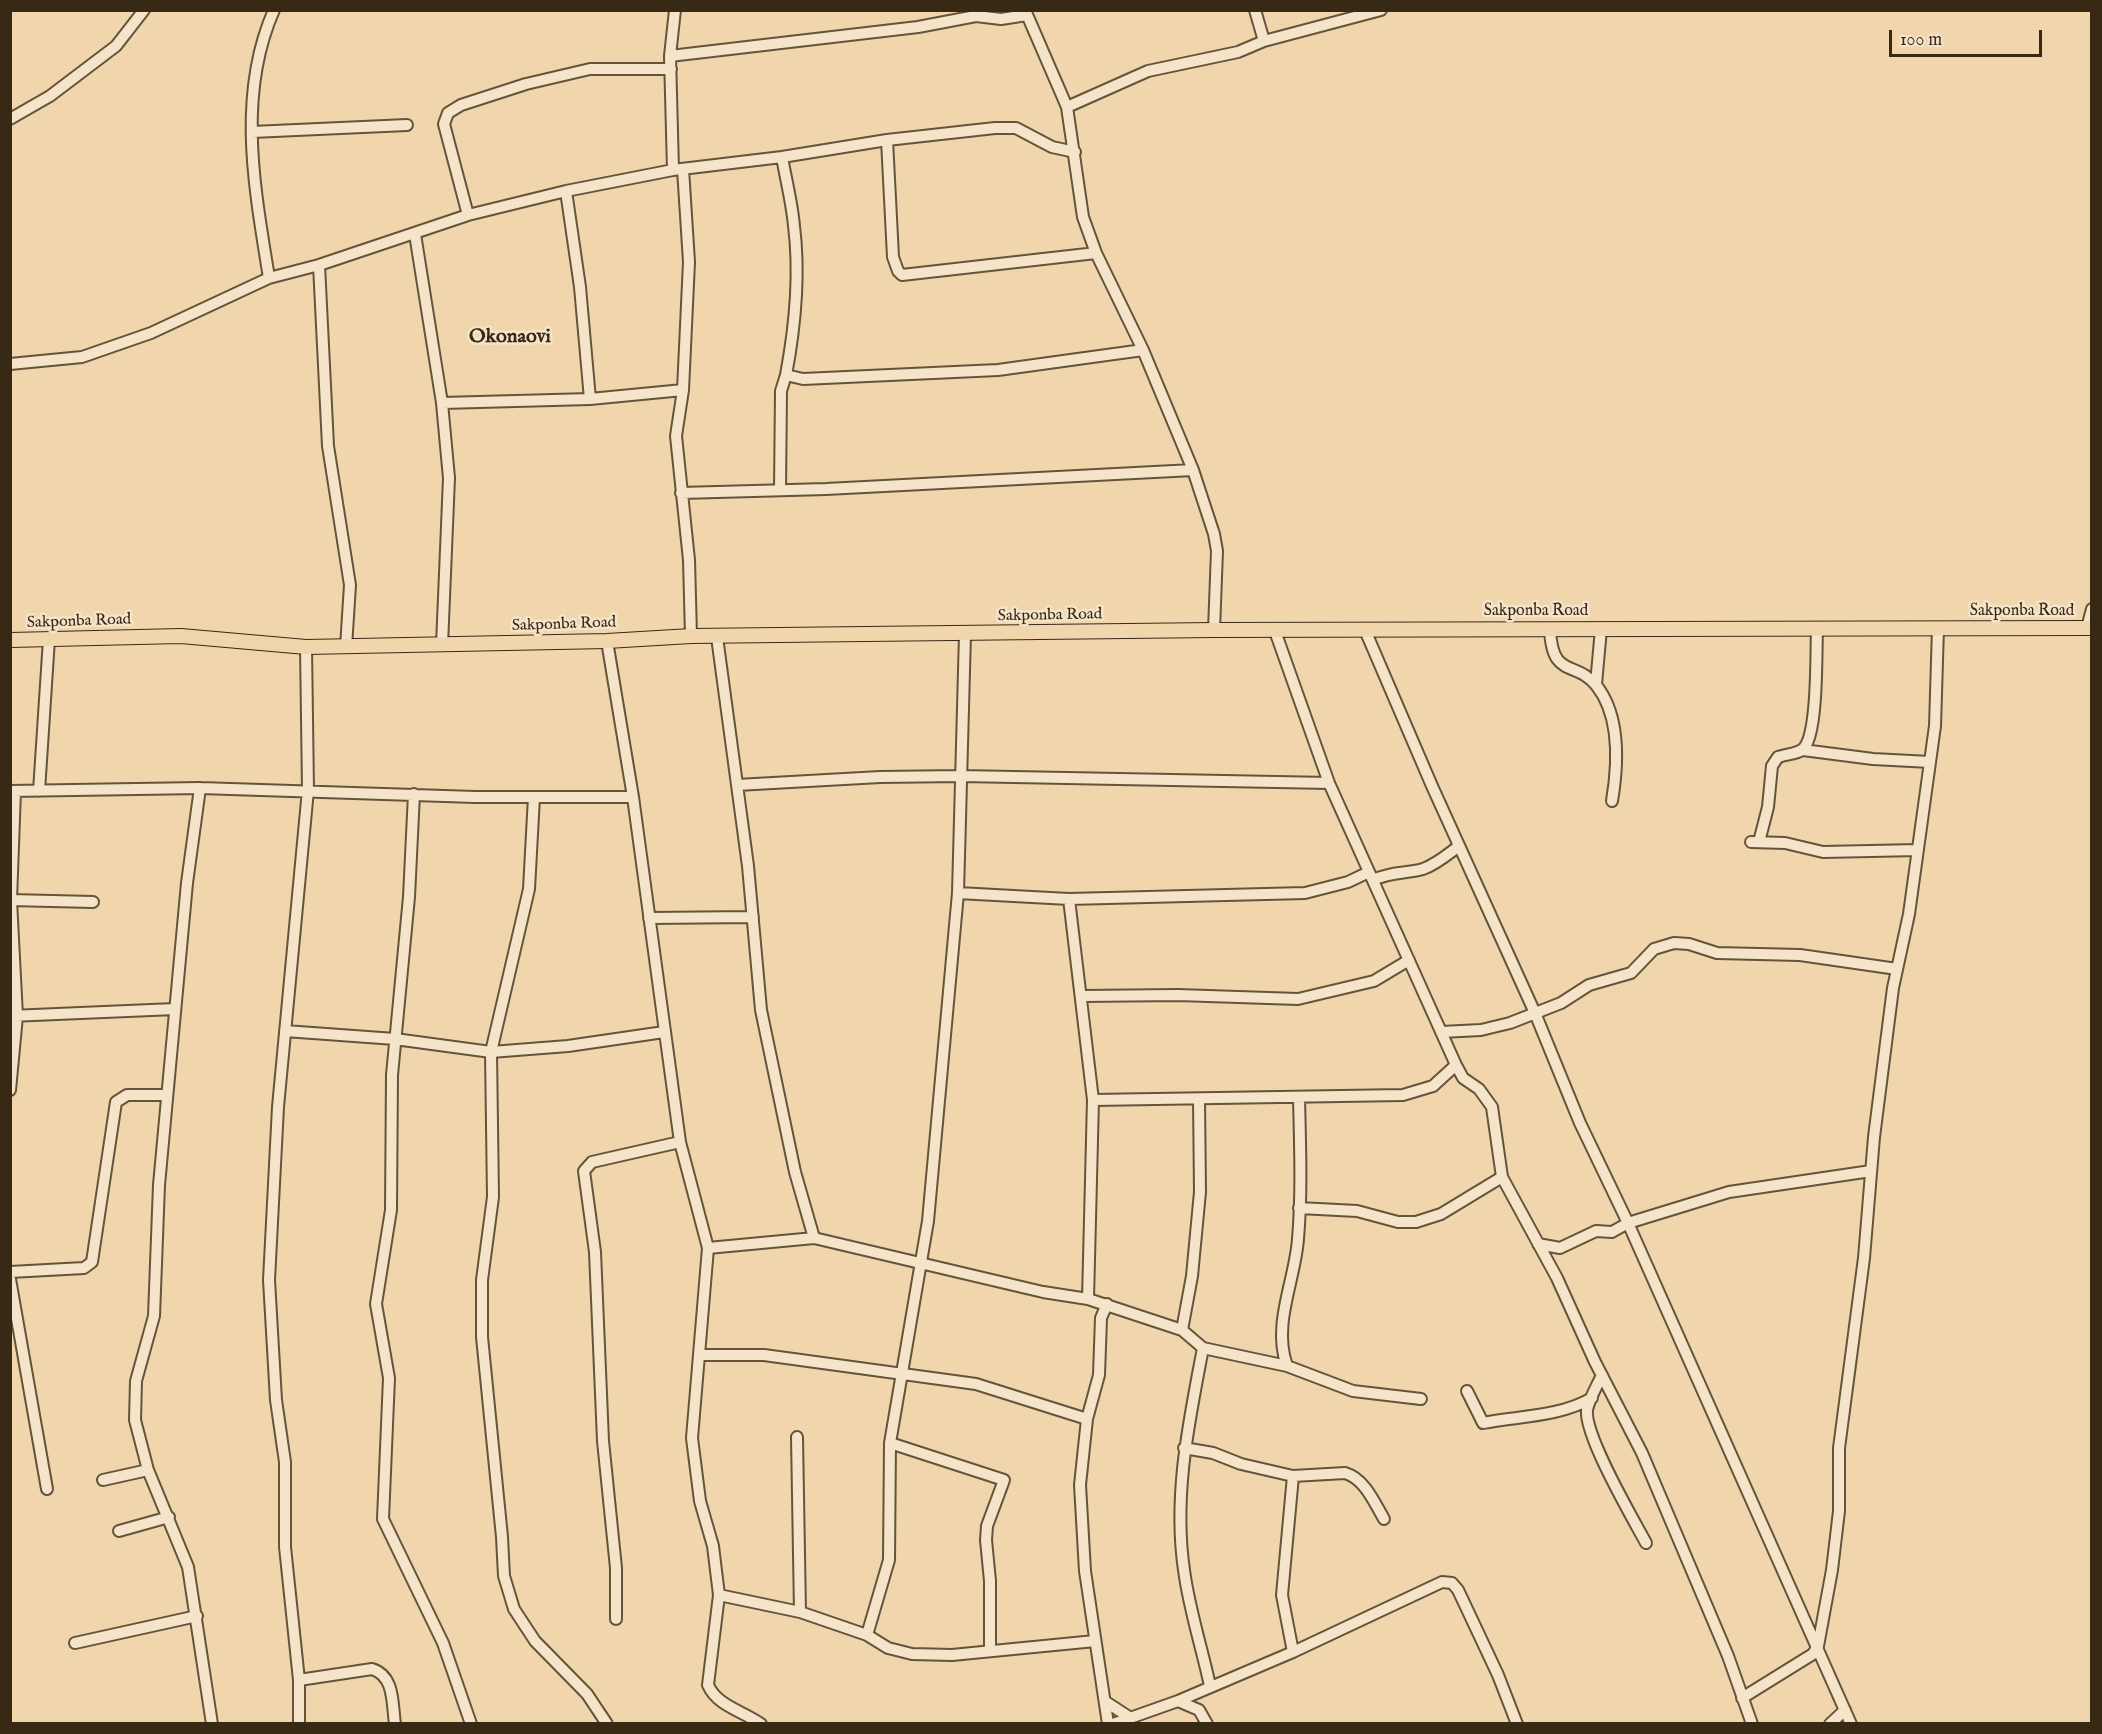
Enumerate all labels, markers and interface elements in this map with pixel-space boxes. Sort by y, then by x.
scale bar [1892,18,2045,56]
text: 100 m [1900,29,1942,52]
district label: Okonaovi [469,326,551,350]
street label: Sakponba Road [1484,602,1588,622]
street label: Sakponba Road [1970,602,2074,622]
street label: Sakponba Road [998,605,1102,627]
street label: Sakponba Road [26,611,132,633]
street label: Sakponba Road [511,614,617,636]

